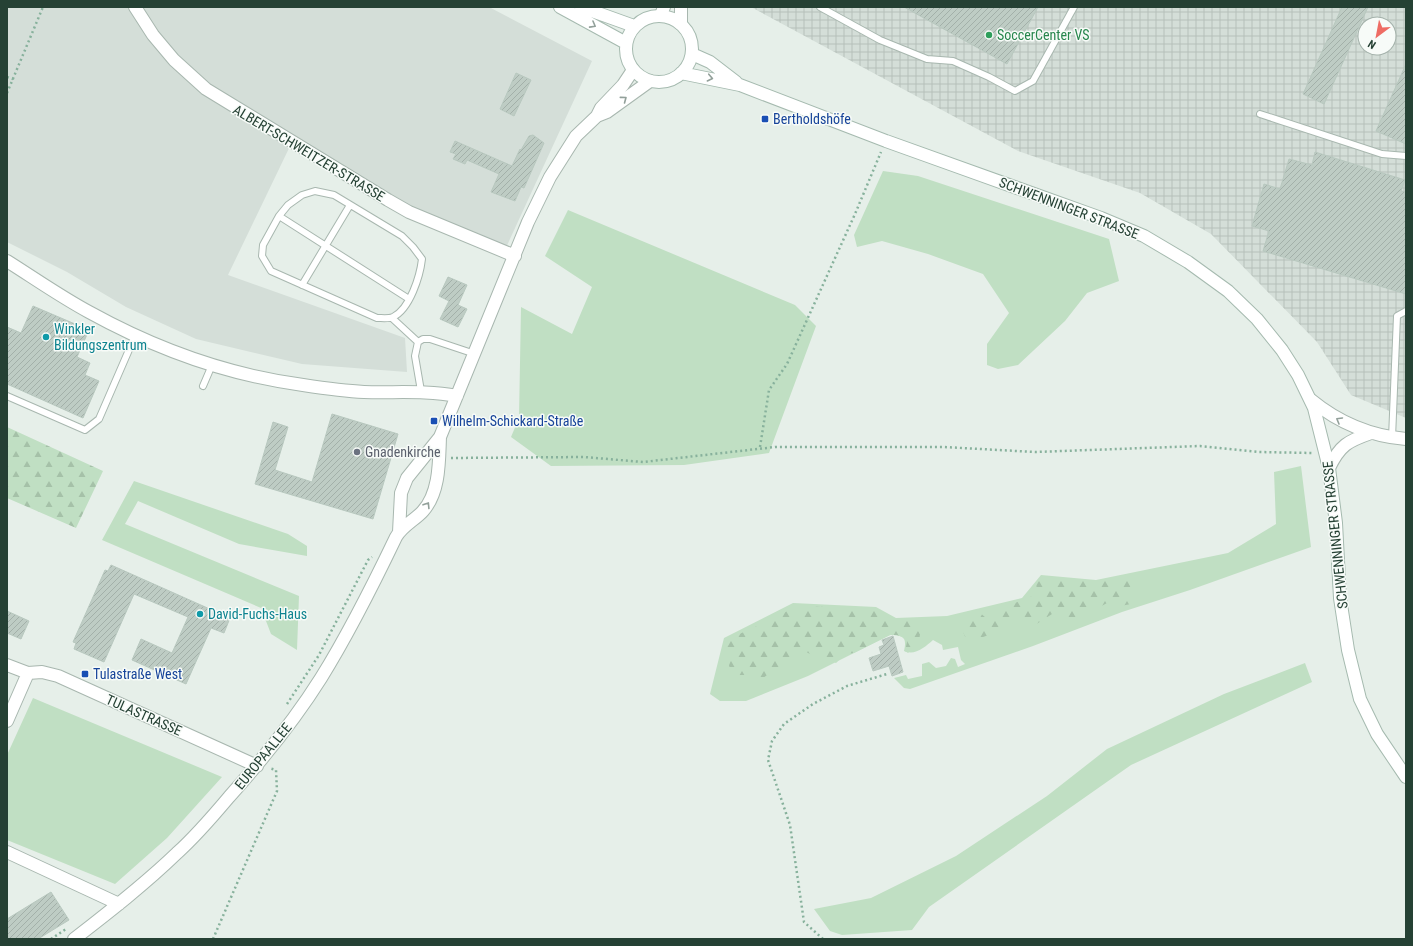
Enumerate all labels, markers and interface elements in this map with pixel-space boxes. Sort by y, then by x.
north arrow [1357,16,1397,56]
one-way arrow [589,20,596,27]
place label: SoccerCenter VS [997,27,1090,43]
marker: SoccerCenter VS [984,30,994,40]
text: N [1365,37,1378,51]
one-way arrow [707,74,714,82]
one-way arrow [620,97,627,104]
street label: ALBERT-SCHWEITZER-STRASSE [230,101,388,205]
place label: Bertholdshöfe [773,111,851,127]
marker: Bertholdshöfe [760,114,770,124]
street label: SCHWENNINGER STRASSE [997,174,1141,242]
place label: Winkler Bildungszentrum [54,321,147,353]
marker: Winkler Bildungszentrum [41,332,51,342]
place label: Wilhelm-Schickard-Straße [442,413,584,429]
marker: Wilhelm-Schickard-Straße [429,416,439,426]
one-way arrow [1336,417,1343,424]
place label: Gnadenkirche [365,444,441,460]
marker: Gnadenkirche [352,447,362,457]
street label: SCHWENNINGER STRASSE [1319,460,1351,610]
one-way arrow [422,502,429,509]
place label: David-Fuchs-Haus [208,606,307,622]
marker: David-Fuchs-Haus [195,609,205,619]
place label: Tulastraße West [93,666,182,682]
marker: Tulastraße West [80,669,90,679]
street label: TULASTRASSE [103,691,185,739]
street label: EUROPAALLEE [231,720,295,792]

